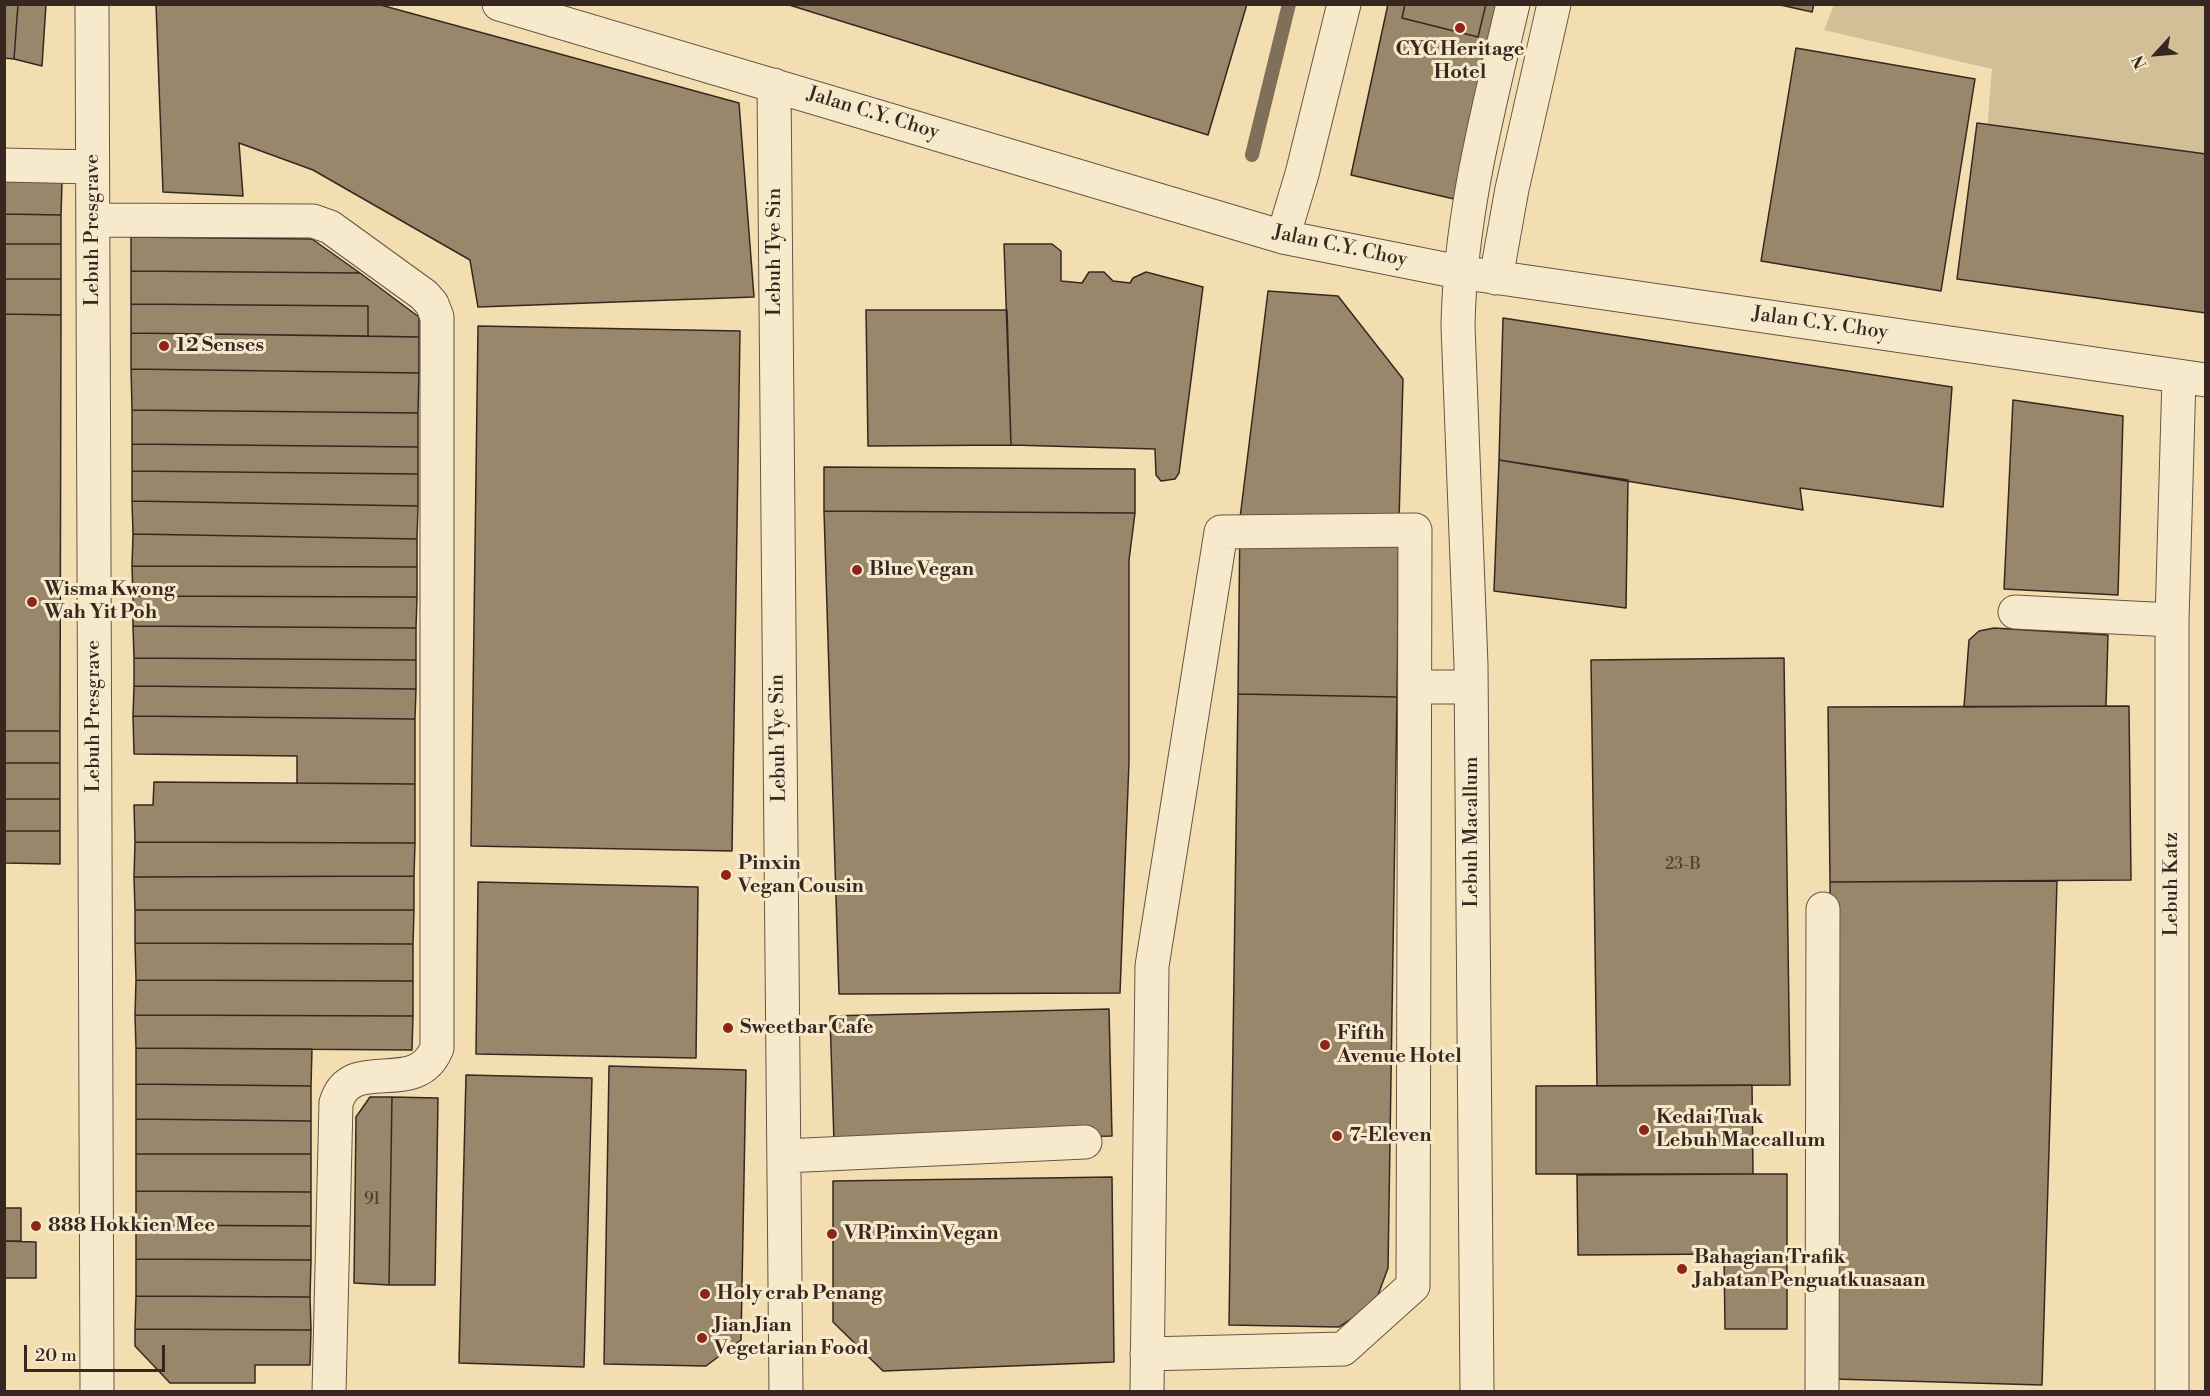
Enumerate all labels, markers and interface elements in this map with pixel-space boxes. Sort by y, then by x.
marker: CYC Heritage Hotel [1453,21,1467,35]
north arrow [2126,24,2186,84]
place label: CYC Heritage Hotel [1395,38,1525,85]
text: N [2128,52,2152,72]
street label: Jalan C.Y. Choy [804,83,942,145]
street label: Lebuh Presgrave [81,154,105,306]
street label: Lebuh Tye Sin [763,188,787,316]
street label: Jalan C.Y. Choy [1271,221,1409,273]
street label: Jalan C.Y. Choy [1751,303,1889,345]
place label: 12 Senses [176,334,264,358]
marker: 12 Senses [157,339,171,353]
place label: Blue Vegan [869,558,974,582]
marker: Blue Vegan [850,563,864,577]
place label: Wisma Kwong Wah Yit Poh [44,578,175,625]
marker: Wisma Kwong Wah Yit Poh [25,595,39,609]
street label: Lebuh Presgrave [82,640,106,792]
street label: Lebuh Tye Sin [766,674,792,802]
street label: Lebuh Macallum [1460,757,1484,907]
street label: Lebuh Katz [2160,832,2184,936]
place label: Pinxin Vegan Cousin [738,852,864,899]
house number: 23-B [1665,855,1701,875]
marker: Pinxin Vegan Cousin [719,868,733,882]
place label: Sweetbar Cafe [740,1016,873,1040]
marker: Sweetbar Cafe [721,1021,735,1035]
place label: Fifth Avenue Hotel [1337,1022,1462,1069]
marker: Fifth Avenue Hotel [1318,1038,1332,1052]
place label: Kedai Tuak Lebuh Maccallum [1656,1106,1825,1153]
marker: Kedai Tuak Lebuh Maccallum [1637,1123,1651,1137]
place label: 7-Eleven [1349,1124,1432,1148]
marker: 7-Eleven [1330,1129,1344,1143]
house number: 91 [364,1190,380,1210]
place label: 888 Hokkien Mee [48,1214,215,1238]
marker: 888 Hokkien Mee [29,1219,43,1233]
place label: VR Pinxin Vegan [844,1222,999,1246]
marker: VR Pinxin Vegan [825,1227,839,1241]
place label: Bahagian Trafik Jabatan Penguatkuasaan [1694,1246,1925,1293]
marker: Bahagian Trafik Jabatan Penguatkuasaan [1675,1262,1689,1276]
place label: Holy crab Penang [717,1282,882,1306]
marker: Holy crab Penang [698,1287,712,1301]
place label: Jian Jian Vegetarian Food [714,1314,869,1361]
marker: Jian Jian Vegetarian Food [695,1331,709,1345]
scale bar [27,1333,168,1371]
text: 20 m [35,1344,77,1367]

